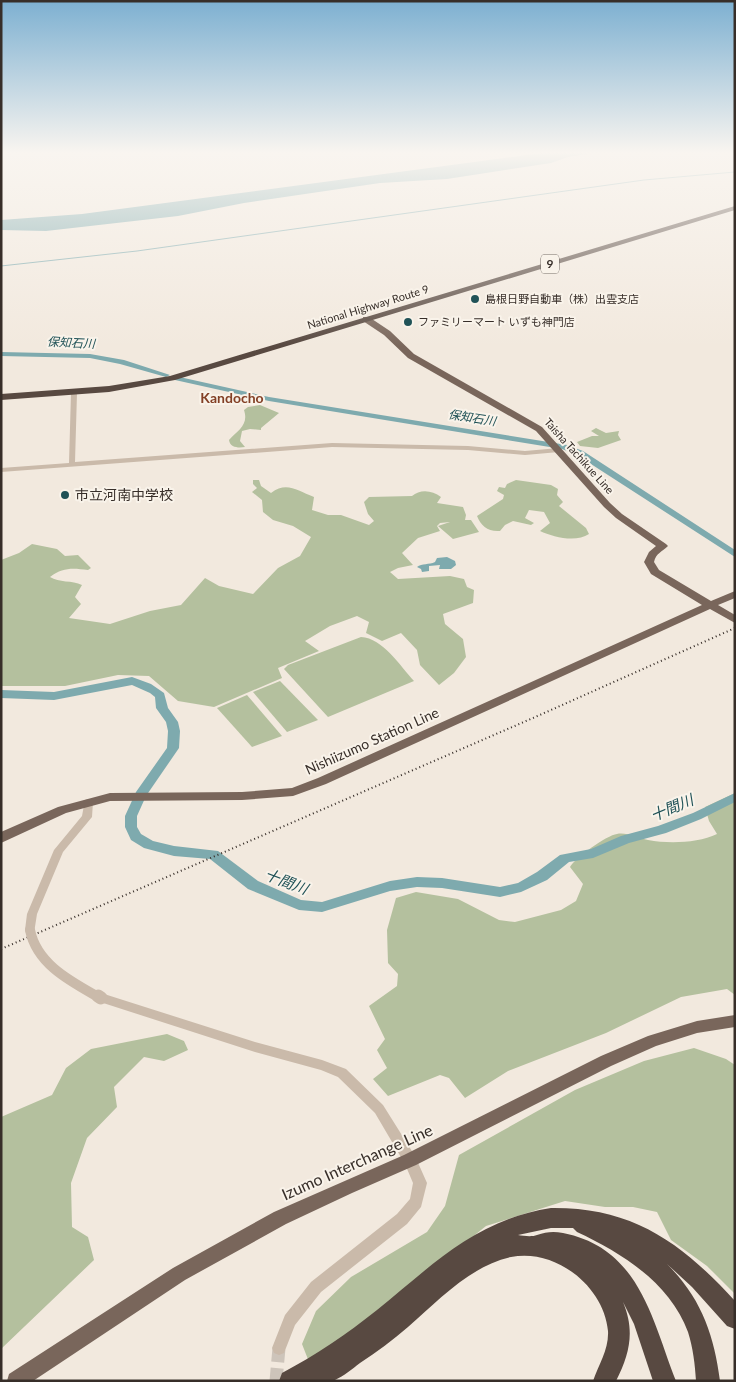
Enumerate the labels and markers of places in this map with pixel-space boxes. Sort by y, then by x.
place label: 島根日野自動車（株）出雲支店 [485,292,639,305]
marker: 島根日野自動車（株）出雲支店 [469,293,481,305]
place label: ファミリーマート いずも神門店 [418,315,575,328]
marker: ファミリーマート いずも神門店 [402,316,414,328]
place label: 市立河南中学校 [75,486,173,503]
marker: 市立河南中学校 [59,489,71,501]

